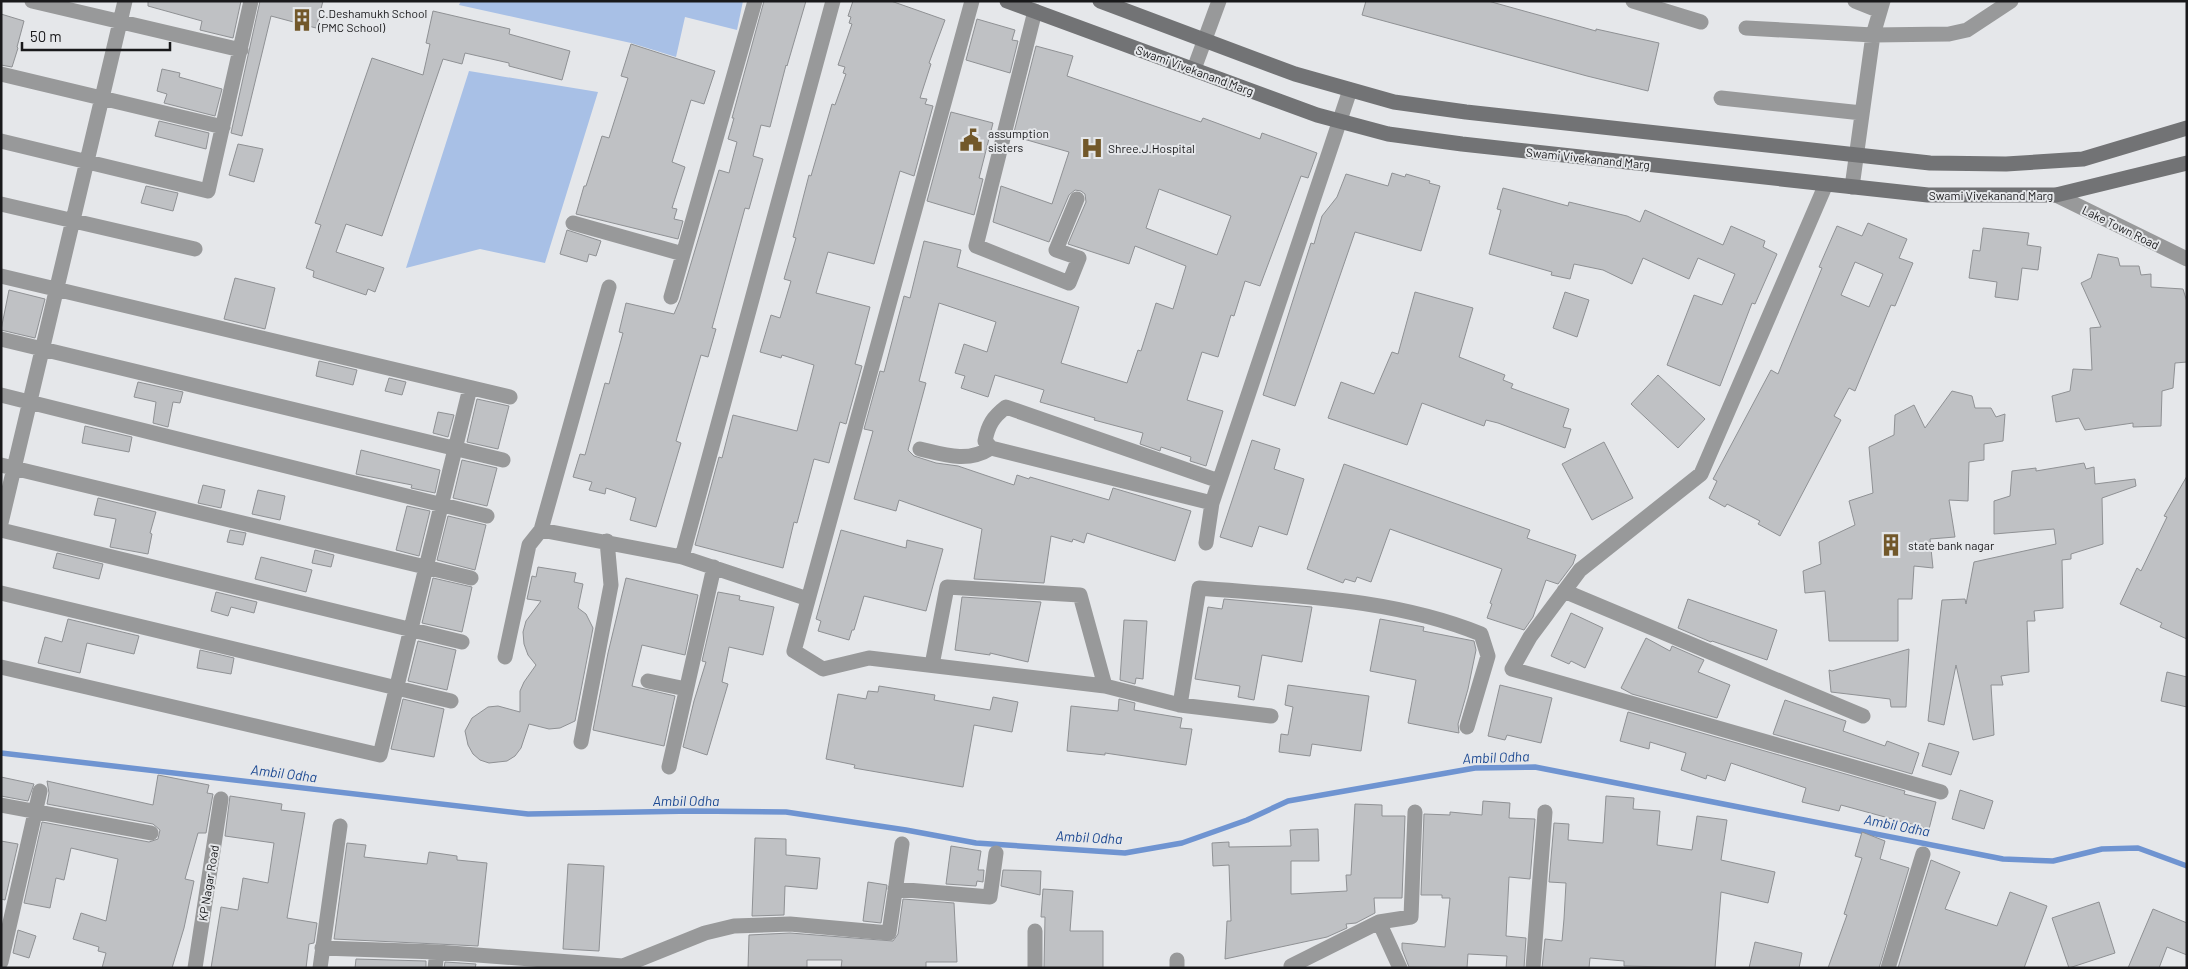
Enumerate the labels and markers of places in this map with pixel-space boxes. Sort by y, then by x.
place label: C.Deshamukh School (PMC School) [317,6,427,34]
building icon: C.Deshamukh School (PMC School) [289,7,315,33]
place label: assumption sisters [988,126,1049,154]
public building icon: assumption sisters [958,127,984,153]
hospital icon: Shree.J.Hospital [1079,135,1105,161]
place label: Shree.J.Hospital [1108,141,1195,155]
building icon: state bank nagar [1878,532,1904,558]
place label: state bank nagar [1908,538,1995,552]

